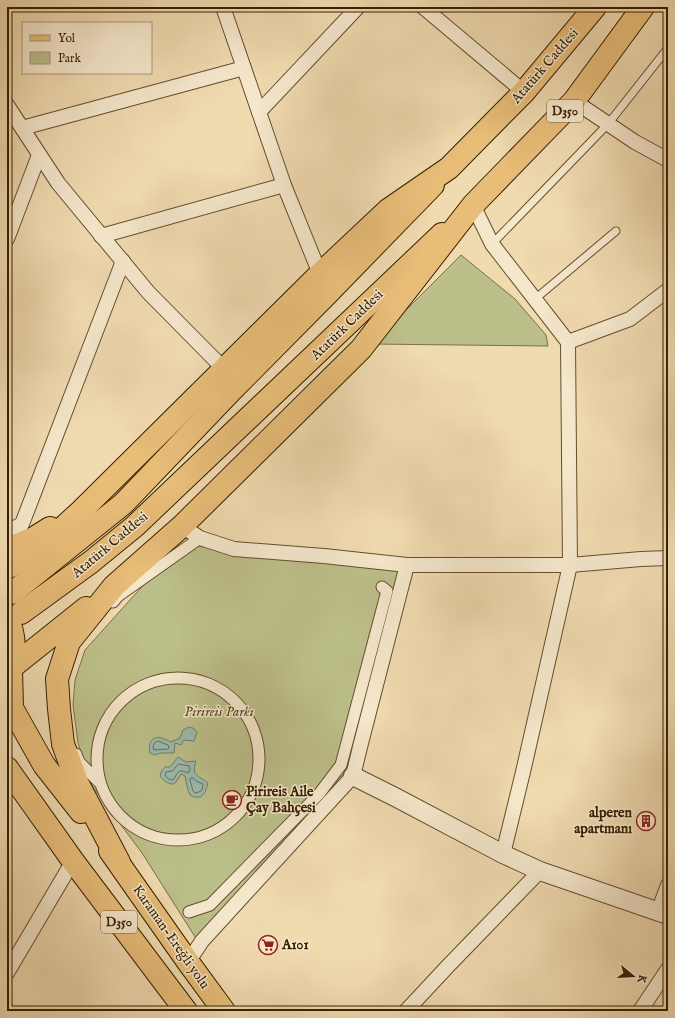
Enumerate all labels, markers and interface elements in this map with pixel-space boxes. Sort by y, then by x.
legend [22,22,152,74]
street label: Atatürk Caddesi [507,24,583,108]
text: Yol [58,31,76,46]
text: Park [58,51,81,66]
road number: D350 [547,100,583,122]
street label: Atatürk Caddesi [306,286,387,365]
street label: Atatürk Caddesi [67,508,152,583]
park label: Pirireis Parkı [184,703,254,721]
place label: Pirireis Aile Çay Bahçesi [246,783,316,817]
cafe icon: Pirireis Aile Çay Bahçesi [221,789,243,811]
place label: alperen apartmanı [574,804,633,838]
building icon: alperen apartmanı [635,810,657,832]
street label: Karaman-Ereğli yolu [128,882,214,992]
road number: D350 [101,911,137,933]
supermarket icon: A101 [257,934,279,956]
place label: A101 [281,936,309,954]
north arrow [613,956,653,996]
text: K [633,973,649,986]

